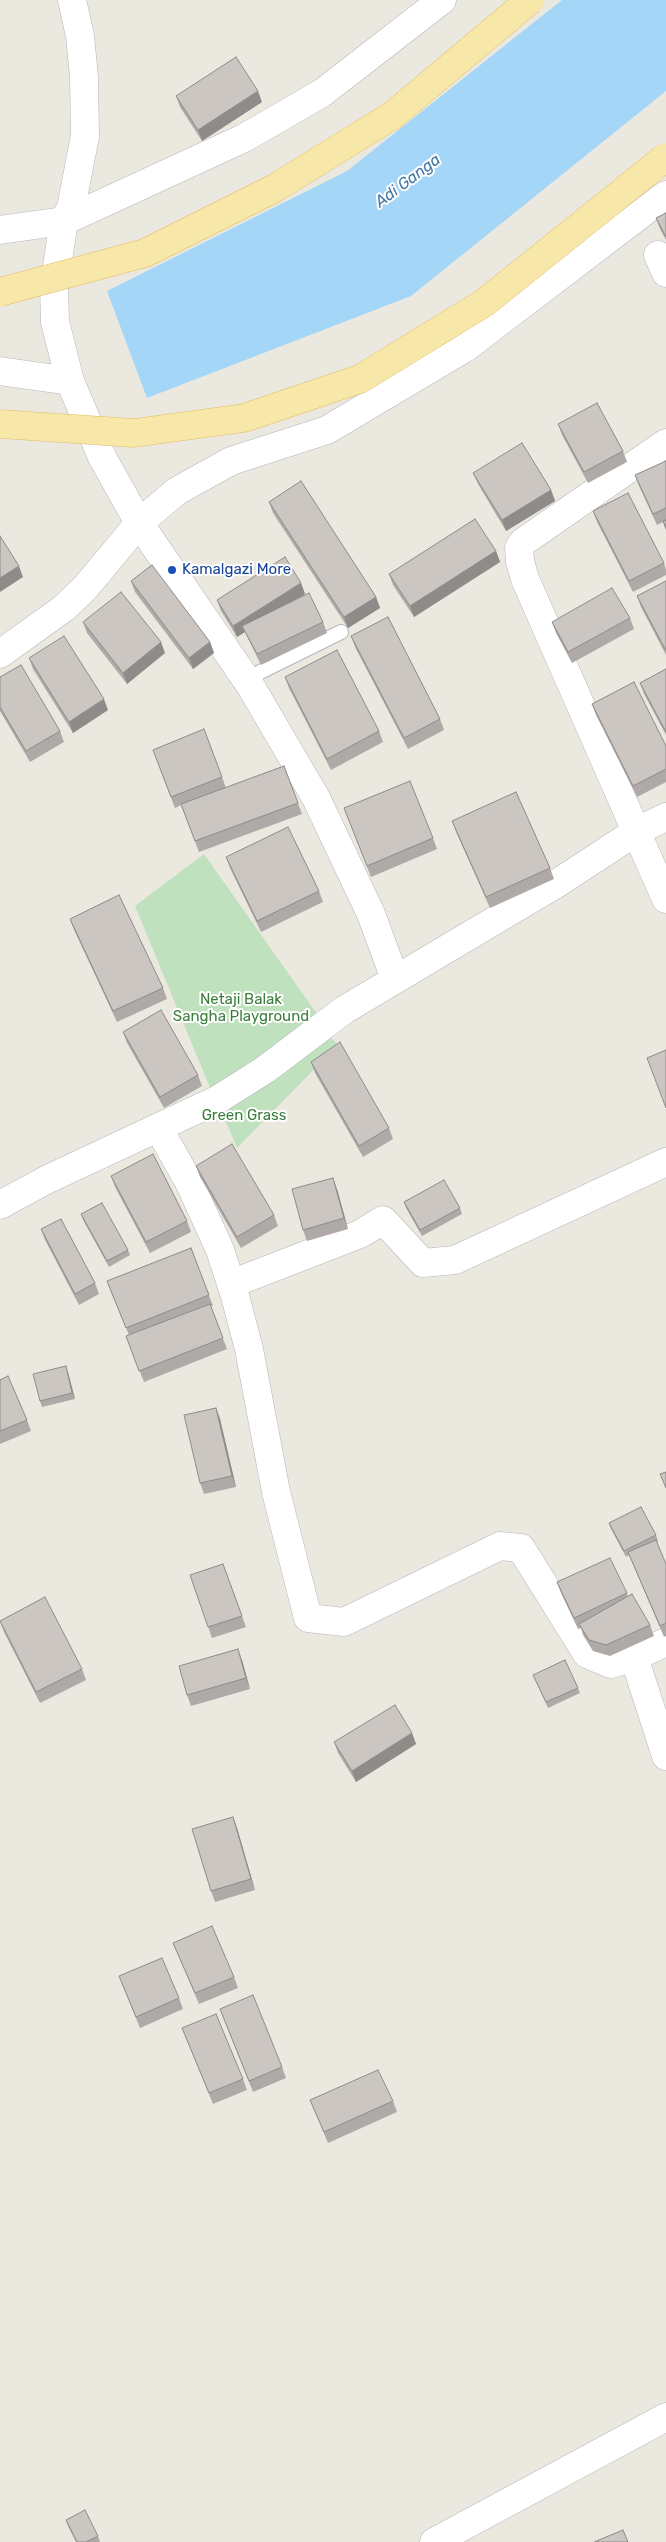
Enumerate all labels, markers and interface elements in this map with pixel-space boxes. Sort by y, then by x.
water label: Adi Ganga [372,150,444,212]
place label: Kamalgazi More [182,561,291,579]
marker: Kamalgazi More [166,564,178,576]
park label: Netaji Balak Sangha Playground [173,991,309,1026]
park label: Green Grass [202,1107,286,1125]

